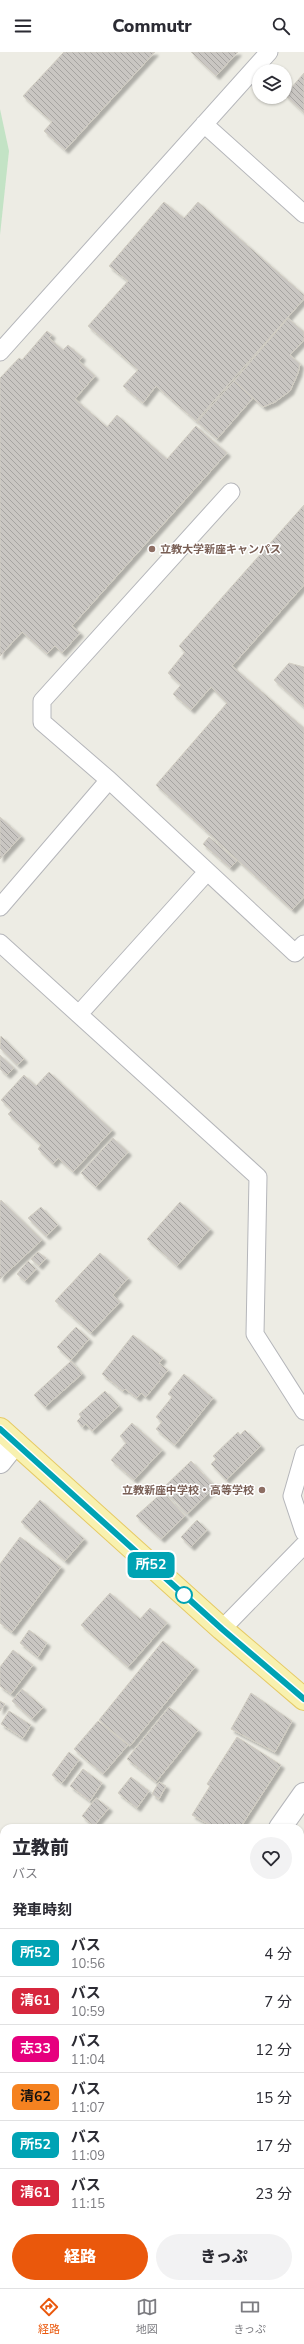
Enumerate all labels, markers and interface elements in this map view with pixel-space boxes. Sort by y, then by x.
text: Commutr [112,14,192,38]
icon: menu [12,15,34,37]
icon: search [270,15,292,37]
map controls [252,64,292,104]
button: layers [252,64,292,104]
place label: 立教大学新座キャンパス [160,542,281,557]
marker: 立教大学新座キャンパス [147,544,157,554]
place label: 立教新座中学校・高等学校 [122,1483,254,1498]
marker: 立教新座中学校・高等学校 [257,1485,267,1495]
line badge: 所52 [128,1552,174,1578]
text: 所52 [136,1555,166,1574]
unlabelled marker [175,1586,193,1604]
text: 立教前 [12,1835,69,1861]
button: heart [250,1837,292,1879]
text: バス [12,1865,38,1883]
text: 発車時刻 [12,1900,72,1920]
text: バス [71,1935,101,1955]
text: 所52 [20,1943,51,1962]
text: 4 分 [264,1944,292,1964]
text: 10:56 [71,1955,105,1973]
text: バス [71,1983,101,2003]
text: 清61 [20,1991,51,2010]
text: 7 分 [264,1992,292,2012]
text: 10:59 [71,2003,105,2021]
text: バス [71,2031,101,2051]
text: 志33 [20,2039,51,2058]
text: 12 分 [255,2040,292,2060]
text: 11:04 [71,2051,105,2069]
text: バス [71,2079,101,2099]
text: 清62 [20,2087,51,2106]
text: 15 分 [255,2088,292,2108]
text: 11:07 [71,2099,105,2117]
text: バス [71,2127,101,2147]
text: 所52 [20,2135,51,2154]
text: 17 分 [255,2136,292,2156]
text: 11:09 [71,2147,105,2165]
text: バス [71,2175,101,2195]
text: 清61 [20,2183,51,2202]
text: 23 分 [255,2184,292,2204]
text: 11:15 [71,2195,105,2213]
button: 経路 [12,2234,148,2280]
button: きっぷ [156,2234,292,2280]
tab: 経路 [38,2296,60,2337]
tab: 地図 [136,2296,158,2337]
tab: きっぷ [234,2296,266,2337]

